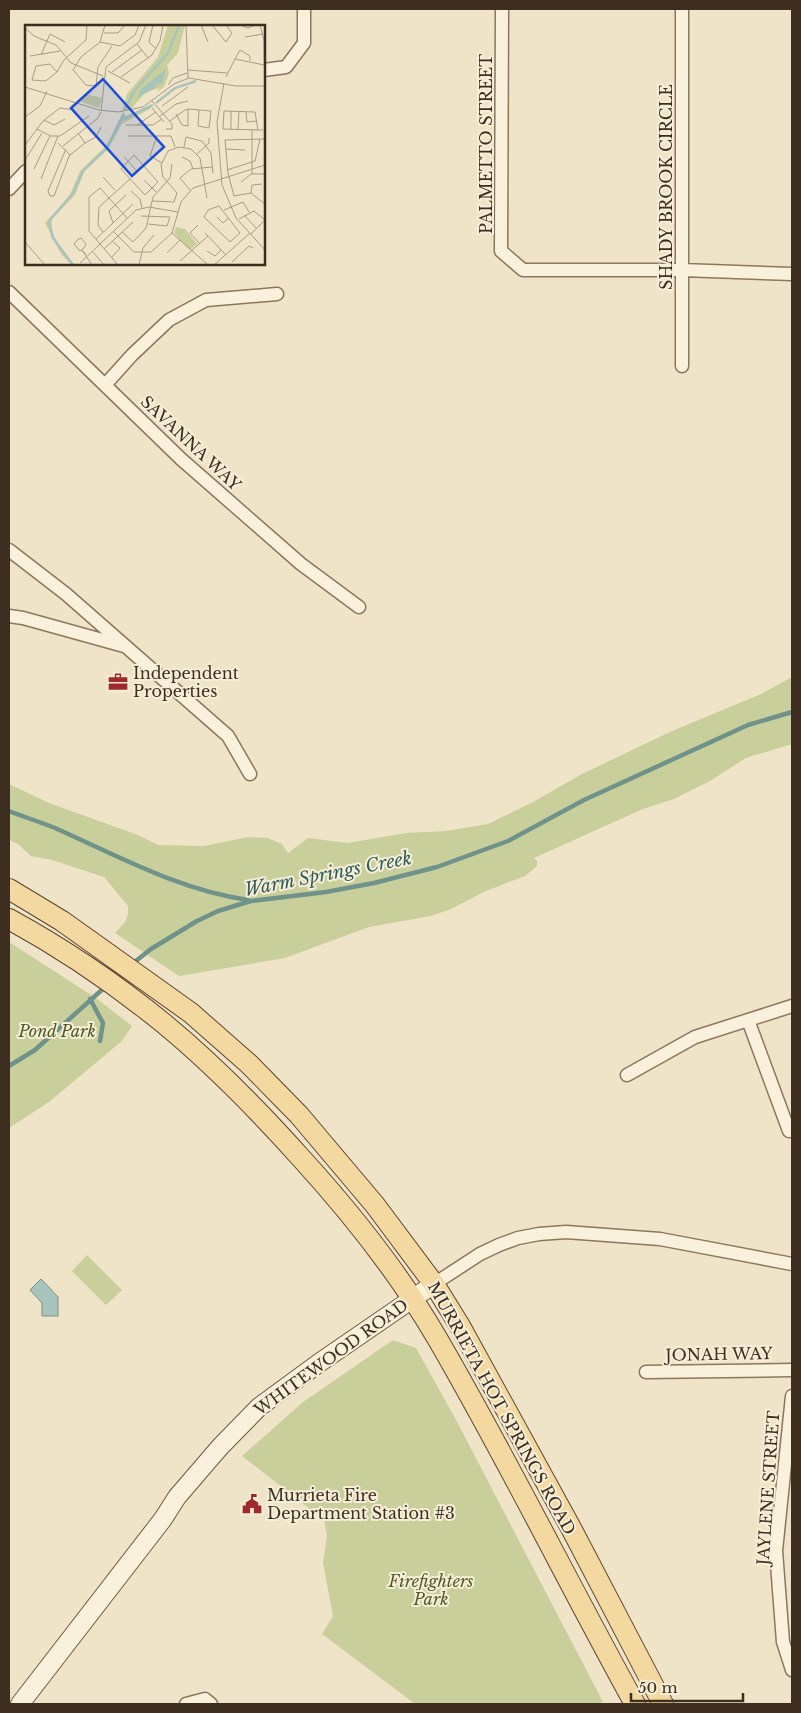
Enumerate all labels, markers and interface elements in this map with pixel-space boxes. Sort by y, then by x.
inset map [25,25,265,265]
street label: PALMETTO STREET [476,54,496,234]
street label: SHADY BROOK CIRCLE [656,84,676,290]
street label: SAVANNA WAY [137,391,245,495]
place label: Independent Properties [133,663,239,701]
office icon: Independent Properties [107,671,129,693]
water label: Warm Springs Creek [242,847,414,901]
park label: Pond Park [17,1021,96,1041]
street label: MURRIETA HOT SPRINGS ROAD [424,1278,580,1538]
street label: WHITEWOOD ROAD [249,1294,412,1420]
street label: JONAH WAY [663,1343,773,1365]
street label: JAYLENE STREET [752,1410,783,1568]
place label: Murrieta Fire Department Station #3 [267,1485,455,1523]
public building icon: Murrieta Fire Department Station #3 [241,1493,263,1515]
park label: Firefighters Park [388,1571,473,1609]
scale bar [631,1670,744,1702]
text: 50 m [638,1678,678,1697]

